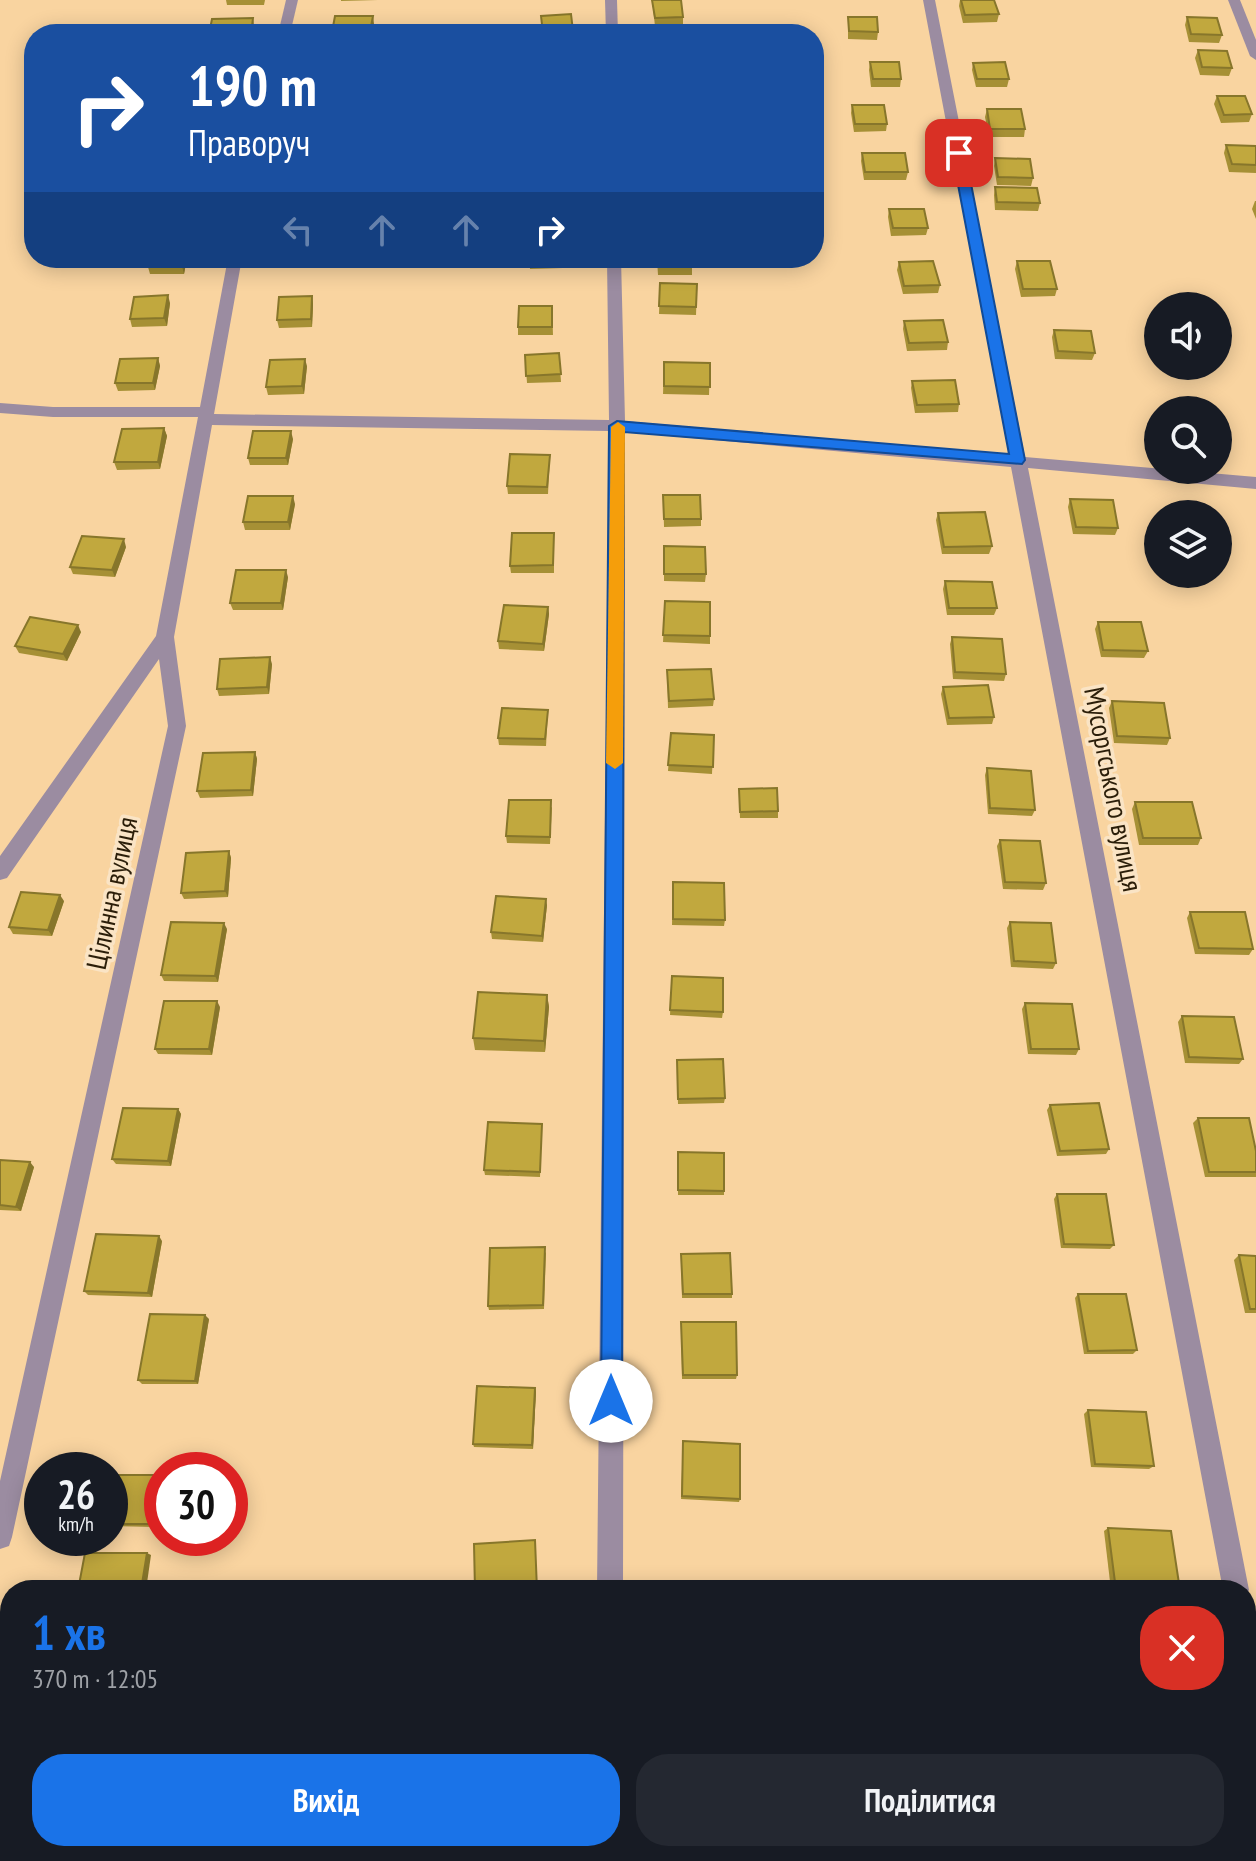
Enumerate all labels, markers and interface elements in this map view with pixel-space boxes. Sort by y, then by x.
text: 190 m [188,49,317,121]
icon: right [56,56,160,160]
text: Праворуч [188,119,310,166]
pin [925,119,993,187]
icon: arrive [937,131,981,175]
icon: left [276,208,320,252]
icon: ahead [360,208,404,252]
icon: ahead [444,208,488,252]
icon: right [528,208,572,252]
map controls [1144,292,1232,588]
button: sound [1144,292,1232,380]
button: search [1144,396,1232,484]
button: layers [1144,500,1232,588]
street label: Мусоргського вулиця [1076,684,1152,894]
street label: Цілинна вулиця [77,813,145,973]
position arrow [569,1359,653,1443]
speed limit sign: 30 [144,1452,248,1556]
text: 26 [57,1468,95,1520]
text: km/h [58,1511,94,1537]
text: 1 хв [32,1601,106,1663]
button: close [1140,1606,1224,1690]
text: 370 m · 12:05 [32,1662,158,1695]
button: Вихід [32,1754,620,1846]
button: Поділитися [636,1754,1224,1846]

